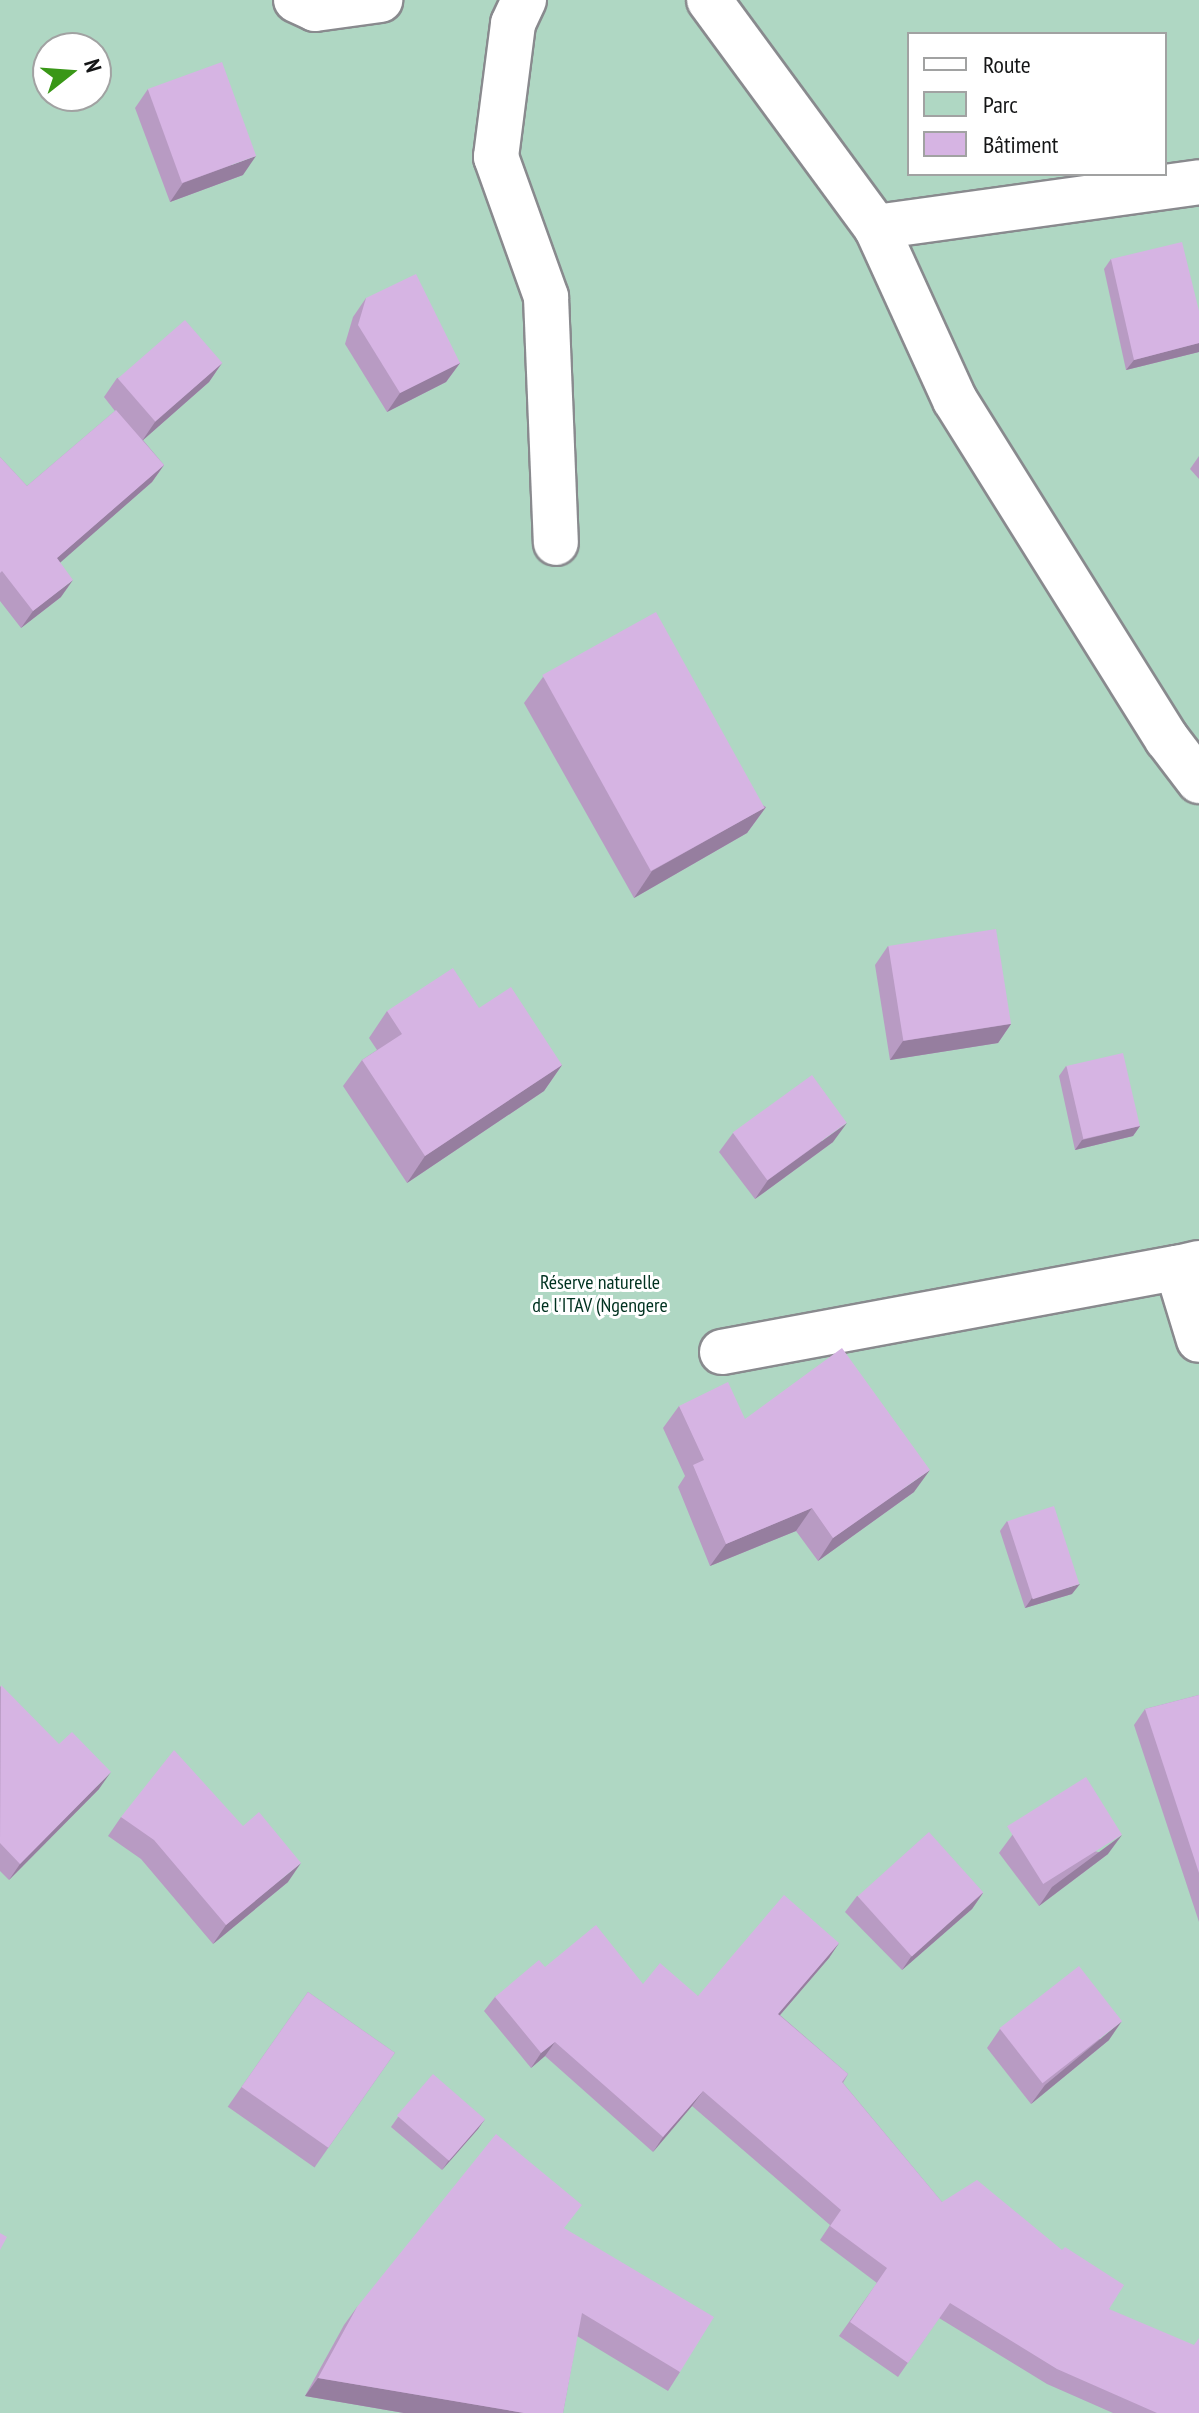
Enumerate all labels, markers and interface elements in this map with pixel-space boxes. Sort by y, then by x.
north arrow [32,32,112,112]
legend [907,32,1167,176]
text: Route [983,49,1031,80]
text: N [78,56,108,75]
text: Parc [983,89,1018,120]
text: Bâtiment [983,129,1058,160]
park label: Réserve naturelle de l'ITAV (Ngengere [532,1270,668,1317]

